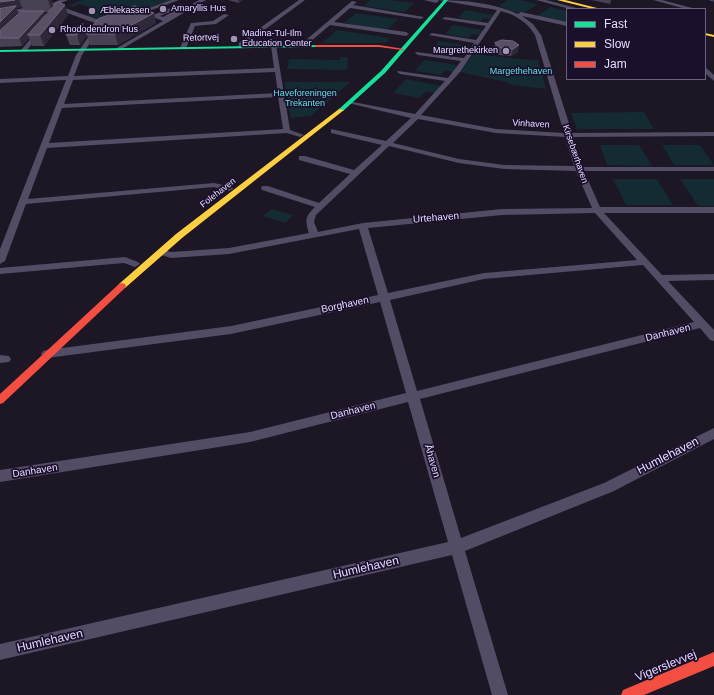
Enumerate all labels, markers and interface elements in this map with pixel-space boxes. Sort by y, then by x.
marker: Amaryllis Hus [158,4,168,14]
place label: Amaryllis Hus [171,4,226,14]
marker: Æblekassen [87,6,97,16]
place label: Æblekassen [100,6,150,16]
legend [566,8,706,80]
text: Fast [604,17,627,31]
marker: Rhododendron Hus [47,25,57,35]
place label: Rhododendron Hus [60,25,138,35]
place label: Madina-Tul-Ilm Education Center [242,29,312,50]
street label: Retortvej [183,32,219,44]
marker: Madina-Tul-Ilm Education Center [229,34,239,44]
text: Slow [604,37,630,51]
place label: Margrethekirken [433,46,498,56]
marker: Margrethekirken [501,46,511,56]
text: Jam [604,57,627,71]
park label: Margethehaven [490,67,552,77]
park label: Haveforeningen Trekanten [273,89,337,110]
street label: Vinhaven [512,118,550,130]
street label: Kirsebærhaven [560,123,590,185]
street label: Folehaven [198,176,238,210]
street label: Urtehaven [412,210,460,226]
street label: Borghaven [320,294,370,316]
street label: Danhaven [644,322,692,344]
street label: Danhaven [329,400,377,422]
street label: Humlehaven [635,434,701,478]
street label: Åhaven [422,443,442,479]
street label: Danhaven [12,462,58,480]
street label: Humlehaven [332,553,400,583]
street label: Humlehaven [16,626,84,656]
street label: Vigerslevvej [633,647,699,685]

